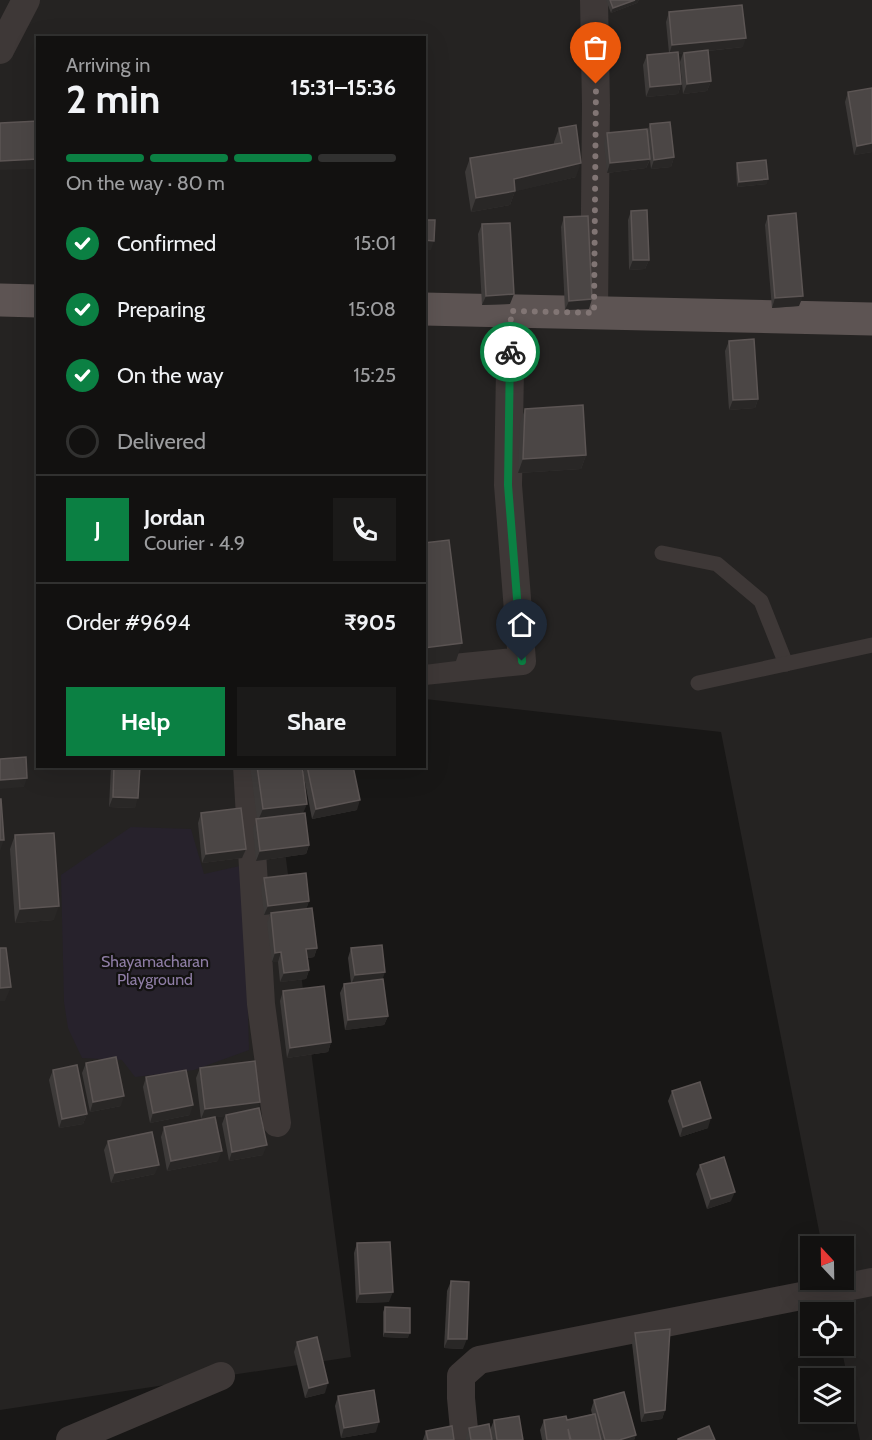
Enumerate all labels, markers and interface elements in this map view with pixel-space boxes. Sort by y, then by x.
pin [570,22,621,84]
icon: bag [579,31,612,64]
text: Arriving in [66,53,150,77]
text: 15:31–15:36 [290,74,396,101]
text: 2 min [66,75,160,123]
text: On the way · 80 m [66,171,225,195]
icon: check [66,227,99,260]
text: Confirmed [117,230,216,257]
text: 15:01 [354,231,396,255]
icon: check [66,293,99,326]
text: Preparing [117,296,205,323]
text: 15:08 [348,297,396,321]
courier [480,322,540,382]
icon: bike [494,336,527,369]
icon: check [66,359,99,392]
text: On the way [117,362,224,389]
text: 15:25 [353,363,396,387]
text: Delivered [117,428,206,455]
button: phone [333,498,396,561]
text: Jordan [144,504,205,531]
text: J [94,516,101,543]
text: Courier · 4.9 [144,531,245,555]
pin [496,599,547,661]
icon: home [505,608,538,641]
text: Order #9694 [66,609,191,636]
text: ₹905 [344,609,396,636]
button: Help [66,687,225,756]
button: Share [237,687,396,756]
park label: Shayamacharan Playground [101,952,209,989]
north arrow [800,1236,854,1290]
map controls [800,1236,854,1422]
button: locate [800,1302,854,1356]
button: layers [800,1368,854,1422]

